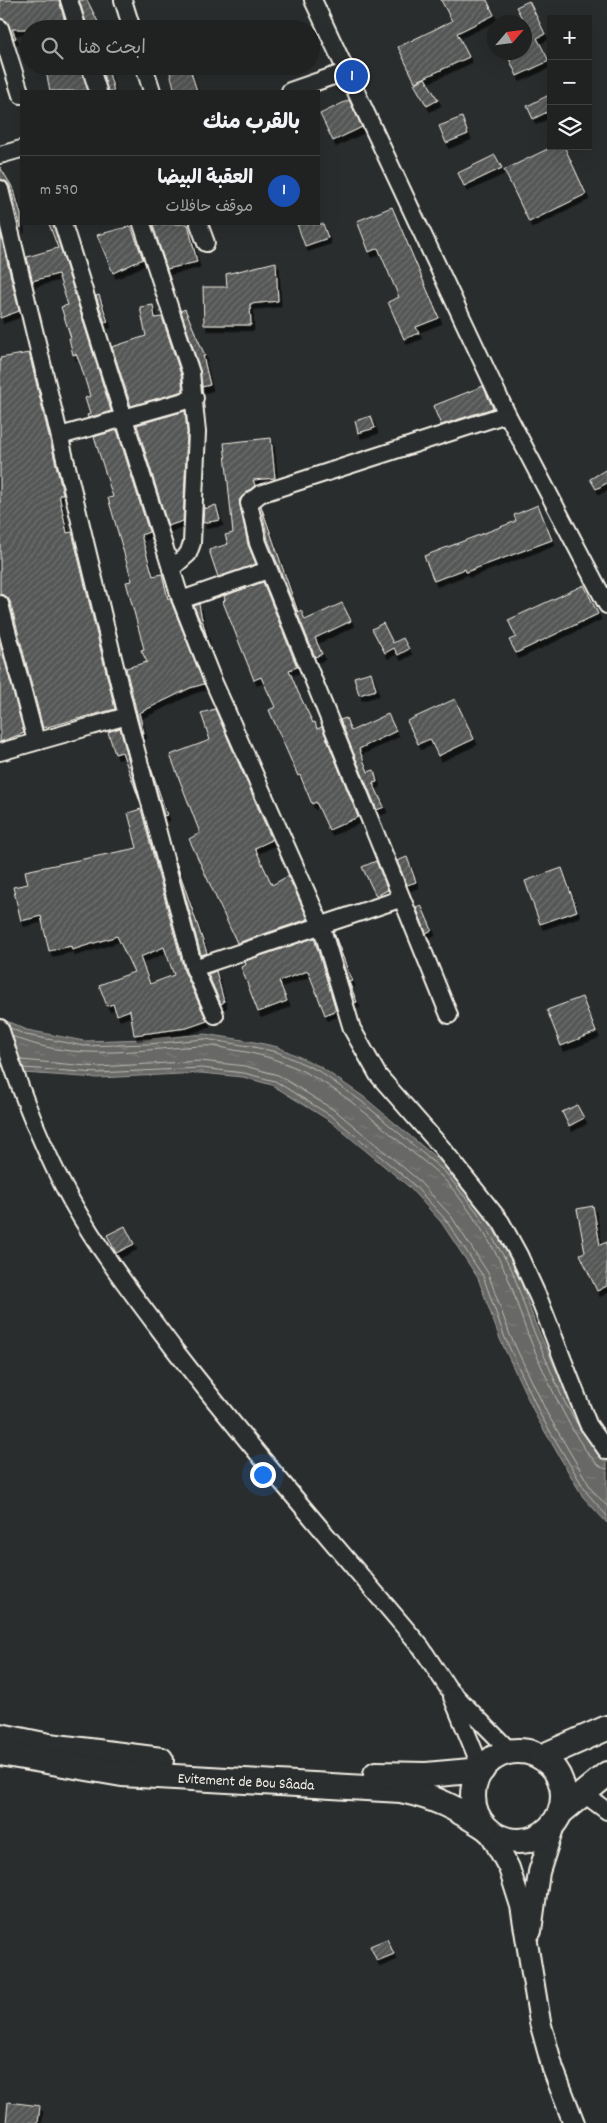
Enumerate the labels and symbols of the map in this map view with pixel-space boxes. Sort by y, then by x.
north arrow [487,15,532,60]
pin: 1 [336,57,368,95]
your location [250,1462,276,1488]
street label: Evitement de Bou Sâada [177,1768,316,1798]

